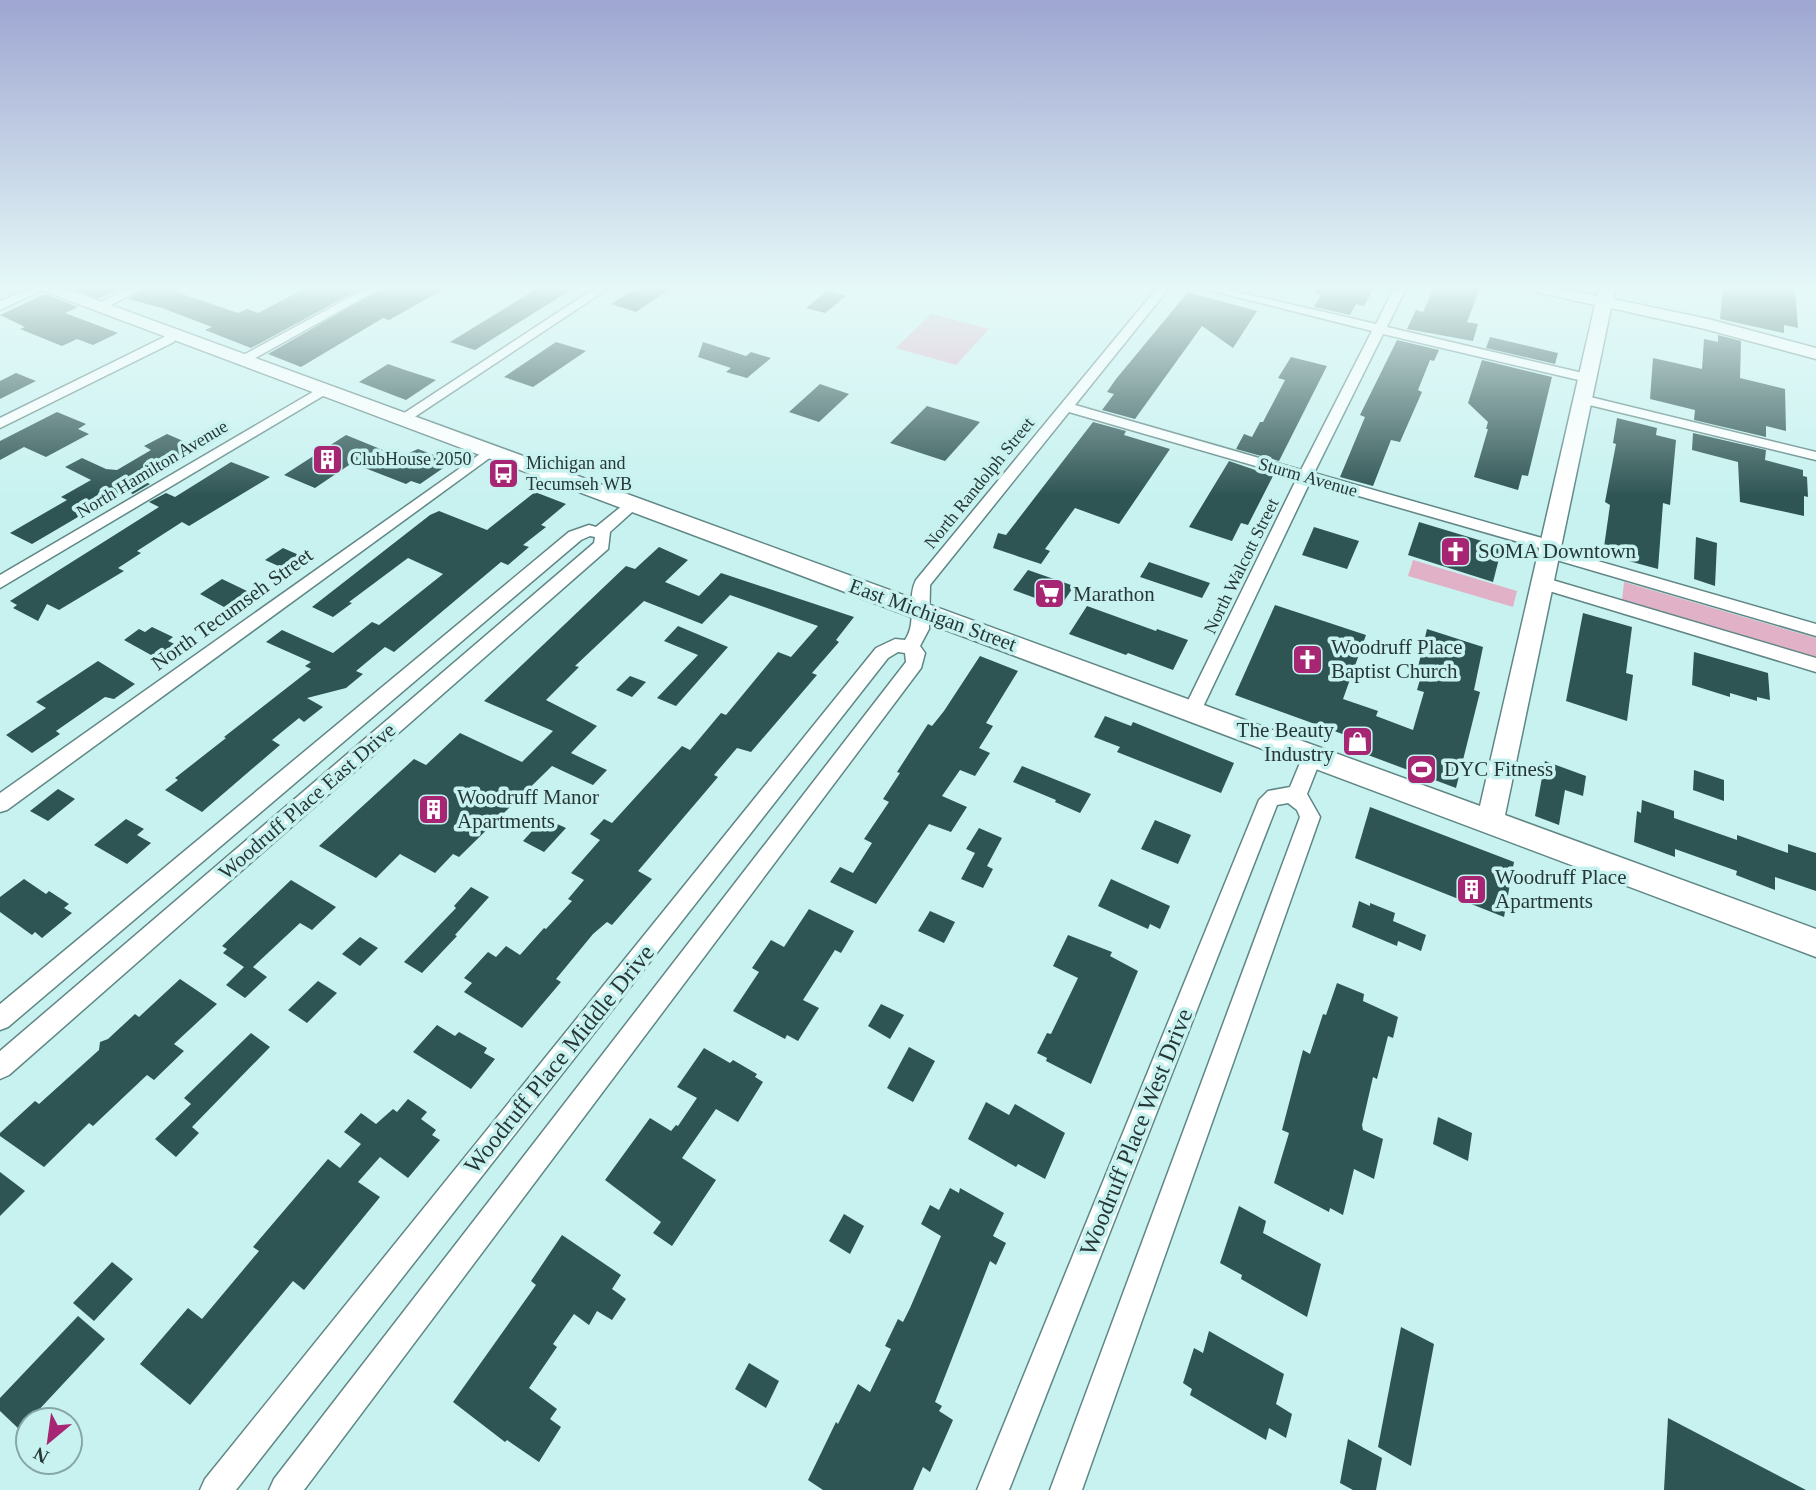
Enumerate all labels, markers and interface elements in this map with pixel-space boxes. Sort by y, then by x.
street label: North Randolph Street [920,413,1038,553]
street label: North Hamilton Avenue [73,416,231,522]
building icon: ClubHouse 2050 [310,442,344,476]
place label: ClubHouse 2050 [350,449,472,469]
place label: Michigan and Tecumseh WB [526,453,632,494]
street label: Sturm Avenue [1256,453,1360,501]
bus stop icon: Michigan and Tecumseh WB [486,456,520,490]
street label: North Walcott Street [1200,495,1282,637]
church icon: SOMA Downtown [1438,534,1472,568]
place label: SOMA Downtown [1478,539,1637,563]
street label: North Tecumseh Street [147,542,317,675]
street label: East Michigan Street [846,574,1020,656]
supermarket icon: Marathon [1033,577,1067,611]
place label: Marathon [1073,582,1155,606]
place label: Woodruff Place Baptist Church [1331,635,1462,683]
church icon: Woodruff Place Baptist Church [1291,642,1325,676]
street label: Woodruff Place East Drive [214,718,400,884]
place label: The Beauty Industry [1237,718,1334,766]
shop icon: The Beauty Industry [1340,725,1374,759]
sports icon: DYC Fitness [1404,752,1438,786]
place label: DYC Fitness [1444,757,1553,781]
place label: Woodruff Manor Apartments [457,785,599,833]
building icon: Woodruff Manor Apartments [417,792,451,826]
place label: Woodruff Place Apartments [1495,865,1626,913]
building icon: Woodruff Place Apartments [1455,872,1489,906]
street label: Woodruff Place Middle Drive [459,940,659,1178]
street label: Woodruff Place West Drive [1075,1005,1197,1259]
north arrow [14,1406,84,1476]
text: N [30,1443,52,1468]

